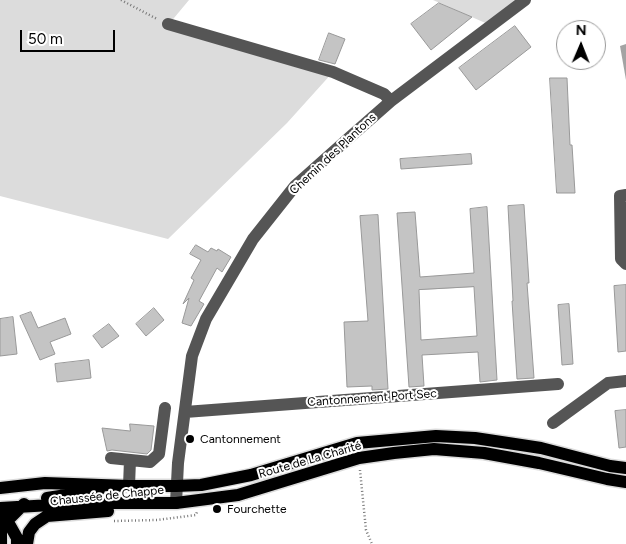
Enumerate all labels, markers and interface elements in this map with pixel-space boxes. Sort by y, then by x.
scale bar [22,20,118,52]
north arrow [556,20,606,70]
text: N [576,22,587,39]
text: 50 m [28,30,63,48]
street label: Chemin des Plantons [287,110,379,198]
street label: Cantonnement Port Sec [307,386,437,410]
place label: Cantonnement [200,432,281,446]
marker: Cantonnement [184,433,196,445]
street label: Route de La Charité [257,438,363,482]
street label: Chaussée de Chappe [49,483,165,509]
place label: Fourchette [227,502,286,516]
marker: Fourchette [211,503,223,515]

